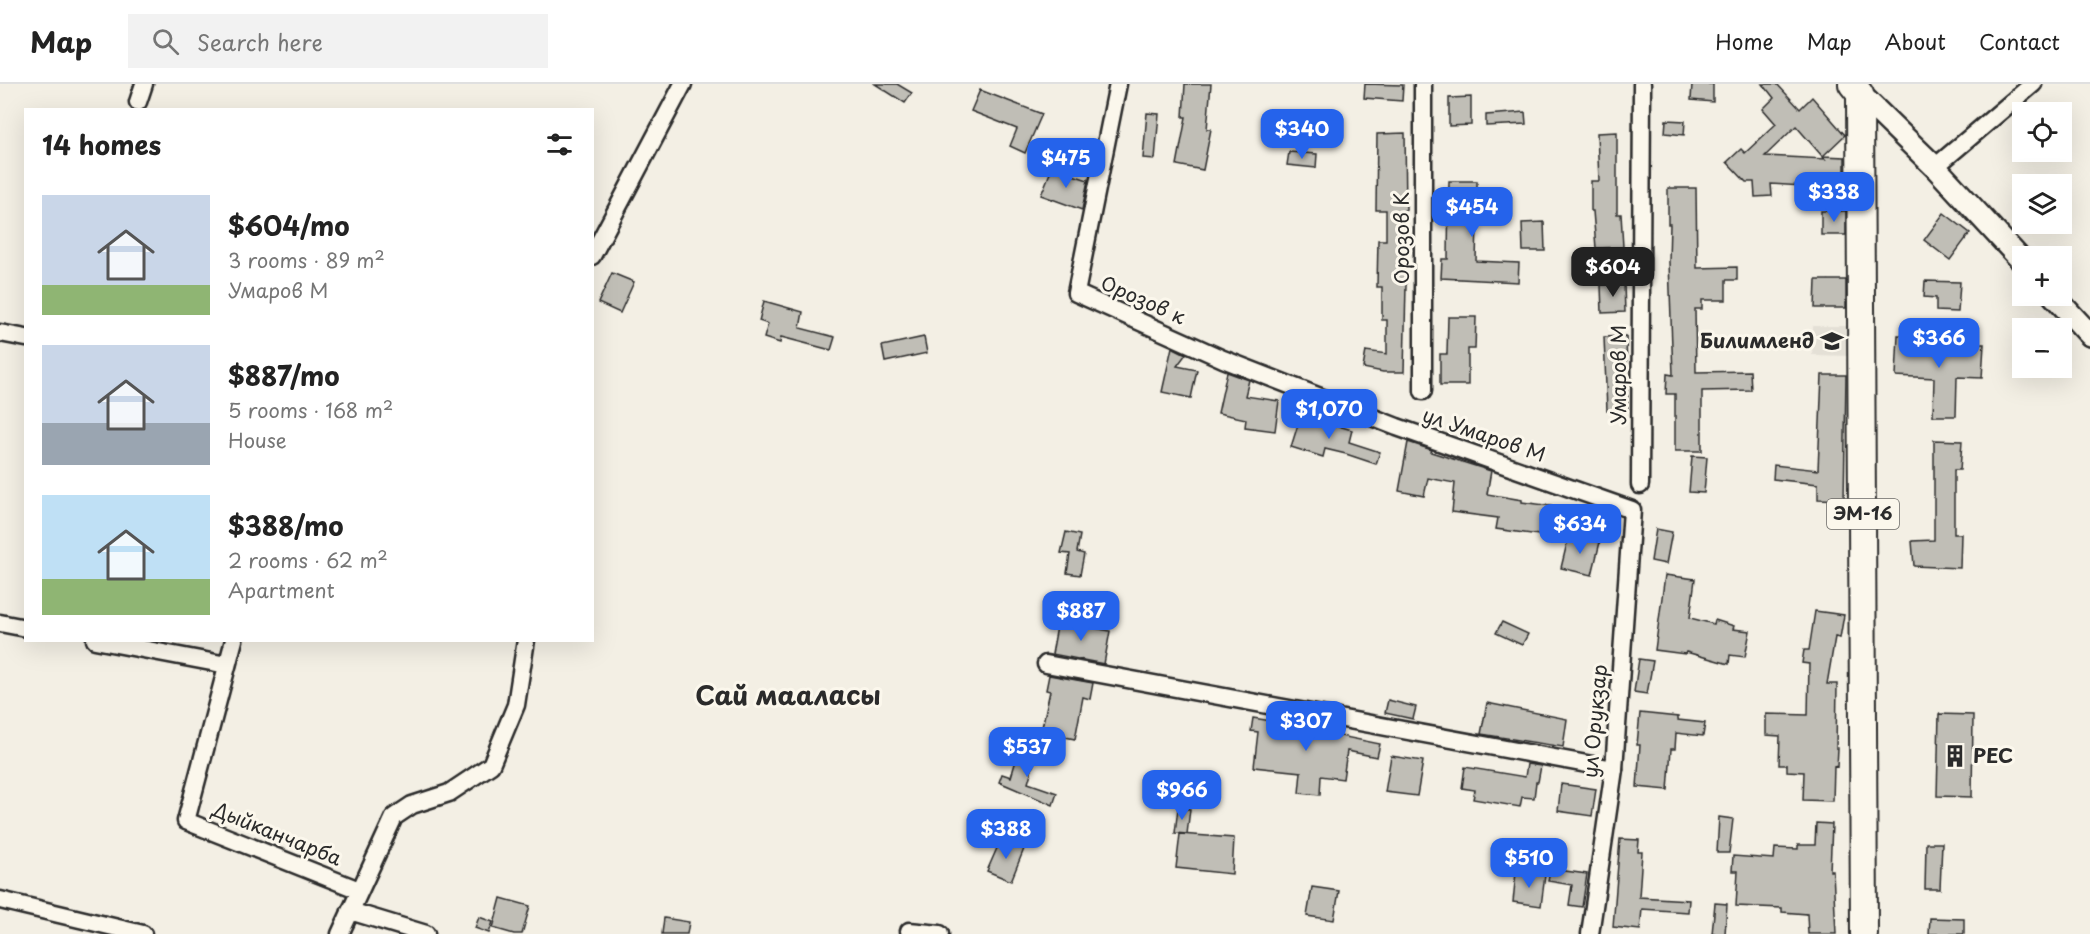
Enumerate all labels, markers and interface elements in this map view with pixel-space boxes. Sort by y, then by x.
search box [128,14,548,68]
text: Map [30,20,92,63]
icon: search [149,25,182,58]
text: Search here [197,25,323,58]
text: Home [1715,25,1774,57]
text: Map [1807,25,1852,57]
text: About [1885,25,1946,57]
text: Contact [1979,25,2060,57]
map controls [2012,102,2072,378]
button: locate [2012,102,2072,162]
pin: $340 [1266,109,1338,160]
text: $340 [1275,113,1329,143]
text: 14 homes [42,125,161,164]
icon: filters [543,128,576,161]
pin: $475 [1030,138,1102,189]
text: $475 [1041,142,1091,172]
pin: $338 [1798,172,1870,223]
button: layers [2012,174,2072,234]
text: $338 [1808,176,1860,206]
pin: $454 [1436,187,1508,238]
text: $454 [1446,191,1498,221]
street label: Орозов К [1386,192,1416,284]
text: $604/mo [228,206,350,245]
icon: home [90,219,162,291]
text: 3 rooms · 89 m² [228,245,385,275]
button: + [2012,246,2072,306]
pin: $604 [1577,247,1649,298]
text: $604 [1585,251,1641,281]
street label: Орозов к [1096,267,1191,331]
text: Умаров М [228,275,328,305]
pin: $366 [1903,318,1975,369]
button: − [2012,318,2072,378]
text: $366 [1912,322,1966,352]
street label: Умаров М [1603,325,1633,425]
place label: Билимленд [1700,325,1814,355]
school or university icon: Билимленд [1819,328,1845,354]
text: $887/mo [228,356,340,395]
icon: home [90,369,162,441]
pin: $1,070 [1280,389,1378,440]
text: $1,070 [1295,393,1363,423]
text: 5 rooms · 168 m² [228,395,393,425]
street label: ул Умаров М [1419,399,1550,469]
text: House [228,425,287,455]
road number: ЭМ-16 [1827,499,1899,529]
pin: $634 [1544,504,1616,555]
text: $388/mo [228,506,344,545]
text: $634 [1553,508,1607,538]
icon: home [90,519,162,591]
text: 2 rooms · 62 m² [228,545,388,575]
text: Apartment [228,575,335,605]
pin: $887 [1045,591,1117,642]
text: $887 [1056,595,1106,625]
street label: ул Орукзар [1574,663,1614,779]
district label: Сай мааласы [695,675,881,714]
pin: $307 [1270,701,1342,752]
text: $307 [1280,705,1332,735]
pin: $537 [991,727,1063,778]
text: $537 [1003,731,1051,761]
place label: РЕС [1973,740,2013,770]
building icon: РЕС [1942,743,1968,769]
pin: $966 [1146,770,1218,821]
text: $966 [1156,774,1208,804]
street label: Дыйканчарба [207,793,347,873]
pin: $388 [970,809,1042,860]
text: $388 [980,813,1032,843]
pin: $510 [1493,838,1565,889]
text: $510 [1504,842,1554,872]

